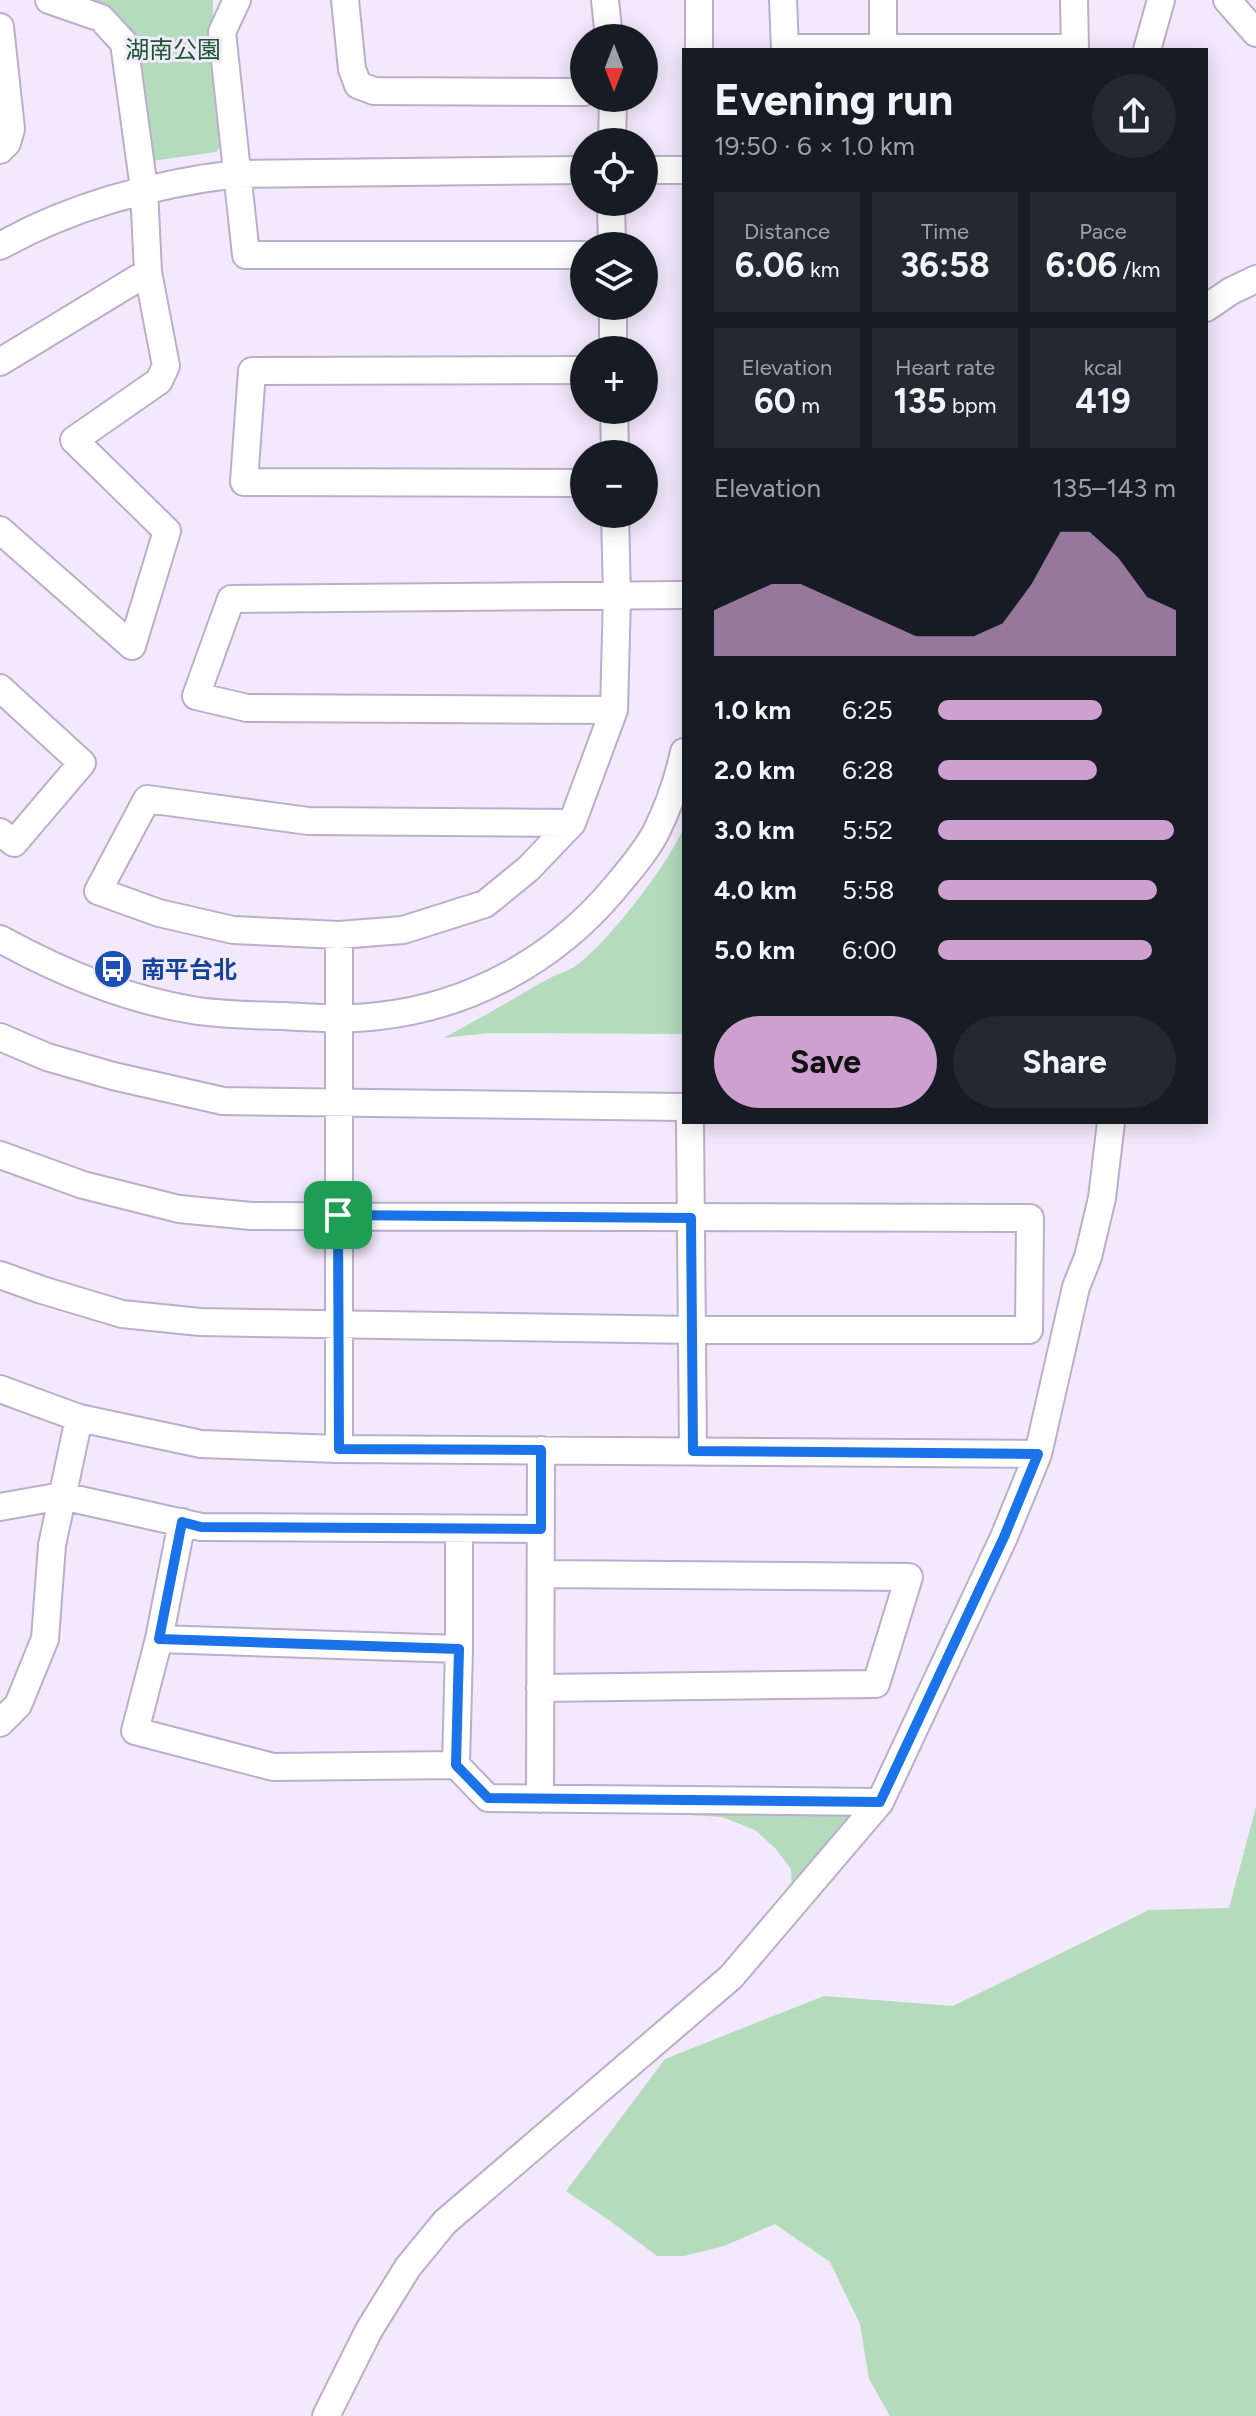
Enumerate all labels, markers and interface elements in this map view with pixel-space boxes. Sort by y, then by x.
north arrow [570,24,658,112]
map controls [570,24,658,528]
park label: 湖南公園 [125,35,221,64]
text: Evening run [714,73,953,126]
button: share [1092,74,1176,158]
button: locate [570,128,658,216]
text: 19:50 · 6 × 1.0 km [714,130,915,162]
text: Distance [744,218,830,245]
text: Time [921,218,969,245]
text: Pace [1079,218,1127,245]
button: layers [570,232,658,320]
text: 6.06 [735,245,805,286]
text: 36:58 [900,245,990,286]
text: 6:06 [1045,245,1117,286]
text: km [805,256,839,283]
text: /km [1117,256,1161,283]
button: + [570,336,658,424]
text: Elevation [742,354,832,381]
text: Heart rate [895,354,995,381]
text: kcal [1084,354,1122,381]
text: 60 [754,381,796,422]
text: 135 [893,381,946,422]
text: 419 [1075,381,1131,422]
text: m [796,392,820,419]
text: bpm [946,392,997,419]
button: − [570,440,658,528]
text: Elevation [714,472,821,504]
text: 135–143 m [1052,472,1176,504]
text: 1.0 km [714,694,791,726]
text: 6:25 [842,694,893,726]
text: 2.0 km [714,754,795,786]
text: 6:28 [842,754,894,786]
text: 3.0 km [714,814,795,846]
text: 5:52 [842,814,893,846]
text: 4.0 km [714,874,797,906]
text: 5:58 [842,874,894,906]
text: 5.0 km [714,934,795,966]
text: 6:00 [842,934,897,966]
bus stop icon: 南平台北 [92,948,134,990]
place label: 南平台北 [141,955,237,984]
button: Save [714,1016,937,1108]
button: Share [953,1016,1176,1108]
pin [304,1181,372,1249]
icon: arrive [316,1193,360,1237]

